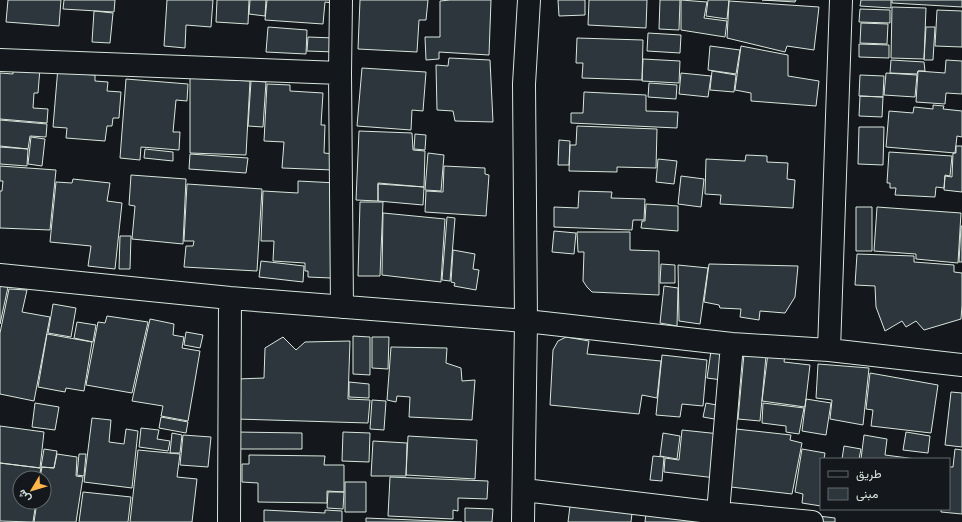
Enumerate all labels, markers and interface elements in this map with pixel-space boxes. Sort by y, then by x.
legend [820,458,950,510]
text: طريق [856,466,882,482]
north arrow [12,470,52,510]
text: مبنى [856,486,878,502]
text: ش [15,487,34,506]

